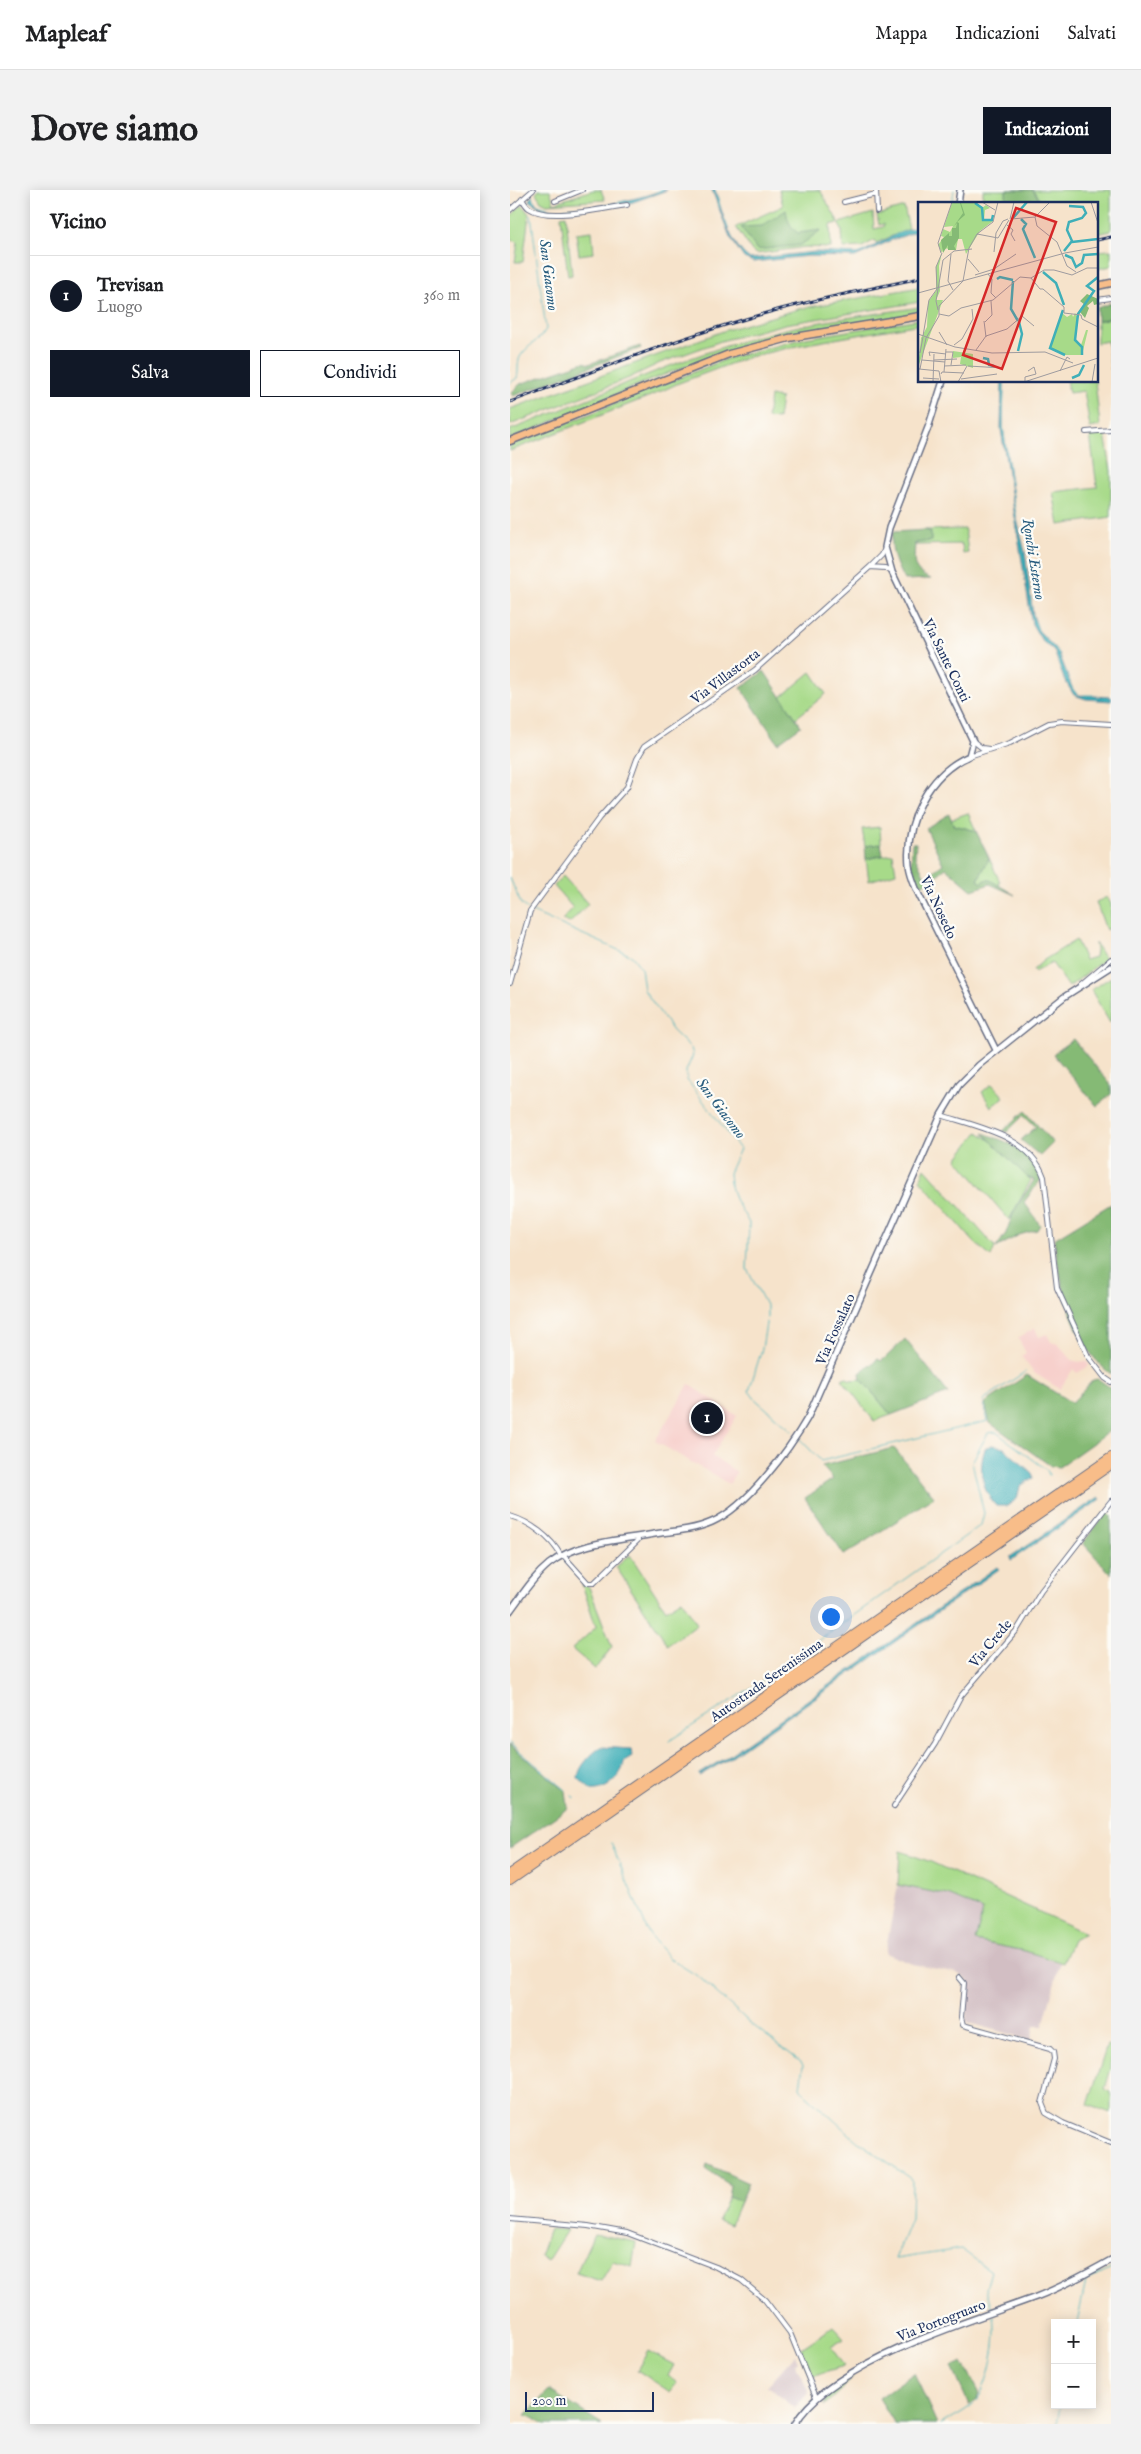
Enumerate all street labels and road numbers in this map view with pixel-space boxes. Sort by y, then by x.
street label: Via Sante Conti [918,615,974,705]
street label: Via Villastorta [687,644,764,709]
street label: Via Nosedo [915,872,961,942]
street label: Via Fossalato [812,1290,860,1369]
street label: Via Crede [965,1615,1016,1672]
street label: Autostrada Serenissima [706,1635,827,1727]
street label: Via Portogruaro [894,2296,989,2346]

